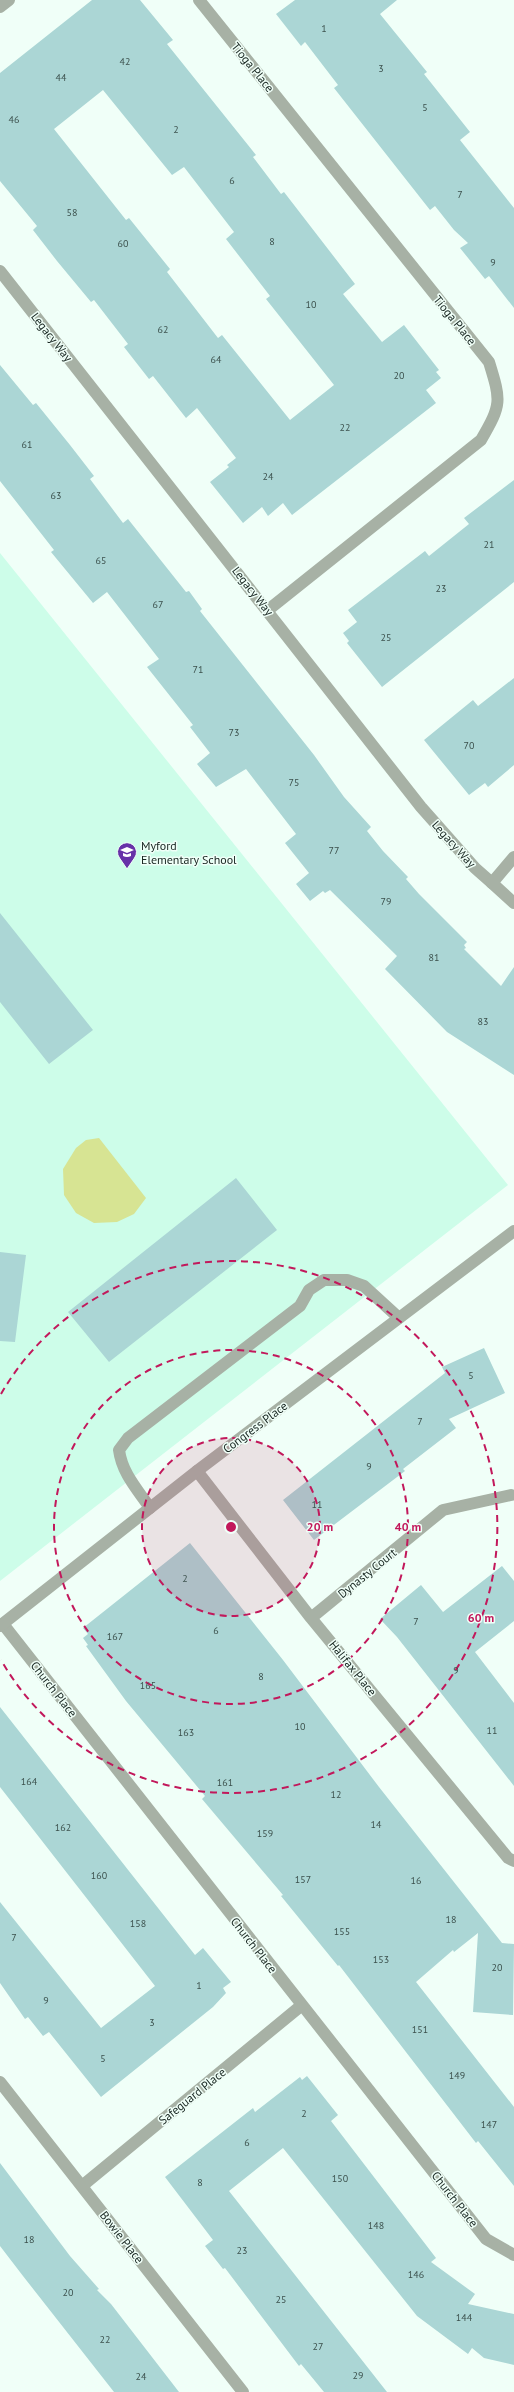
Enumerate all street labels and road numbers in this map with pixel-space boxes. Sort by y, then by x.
street label: Tioga Place [229,39,277,95]
street label: Tioga Place [431,292,479,348]
street label: Legacy Way [28,309,76,365]
street label: Legacy Way [229,563,277,619]
street label: Legacy Way [429,817,479,871]
street label: Congress Place [220,1398,290,1456]
street label: Dynasty Court [335,1545,399,1601]
street label: Halifax Place [326,1637,380,1699]
street label: Church Place [28,1658,80,1720]
street label: Church Place [228,1914,280,1976]
street label: Safeguard Place [155,2064,229,2128]
street label: Church Place [429,2168,481,2230]
street label: Bowie Place [97,2208,147,2266]

